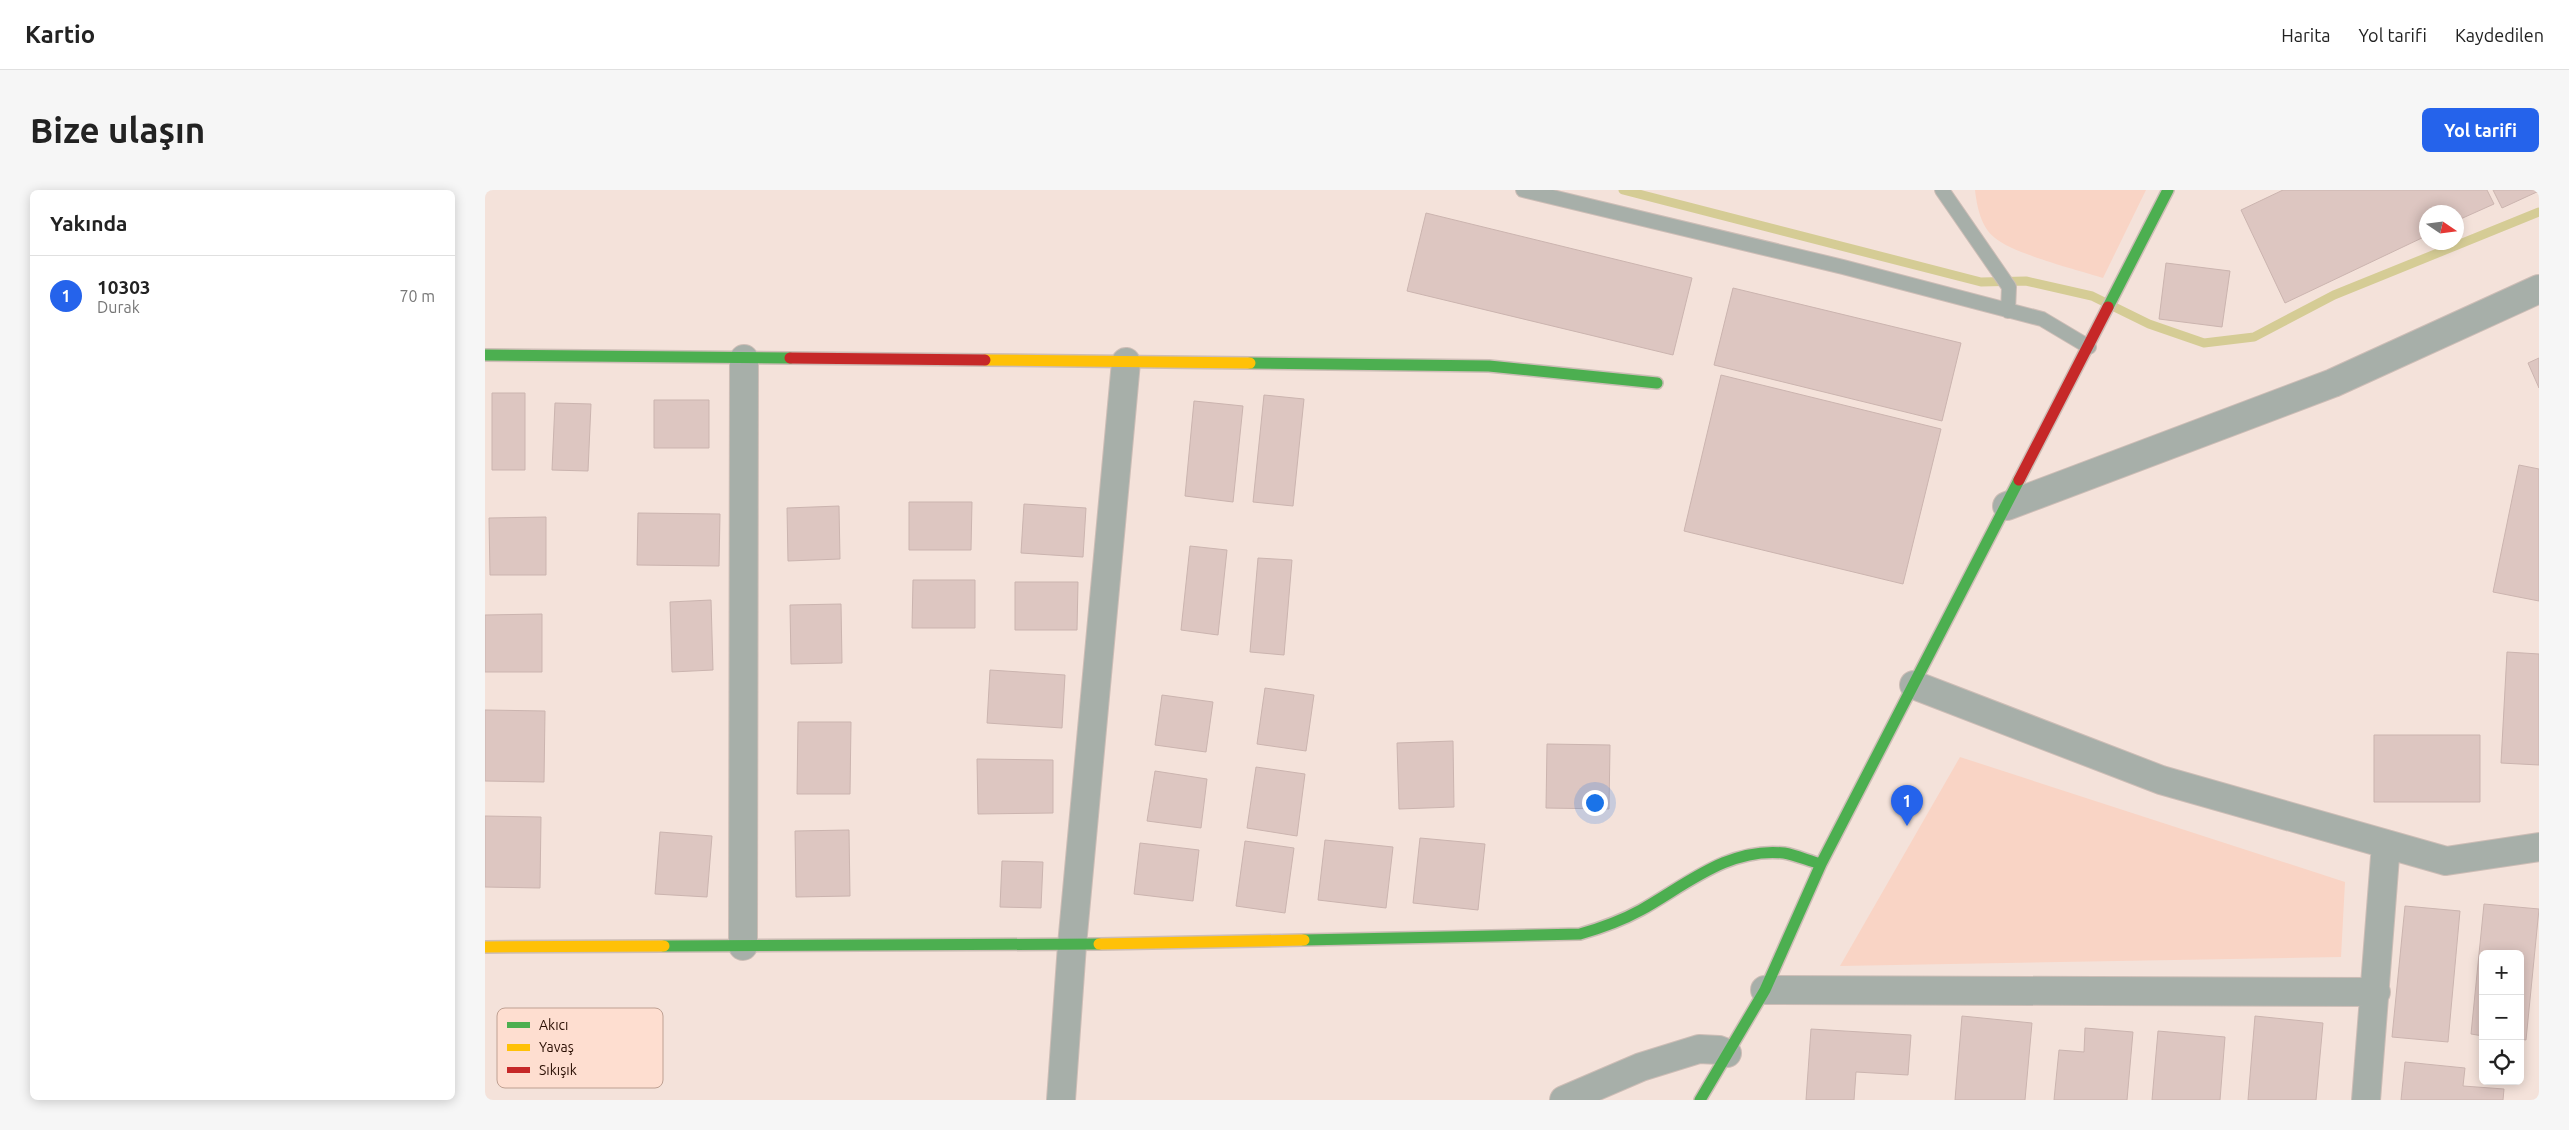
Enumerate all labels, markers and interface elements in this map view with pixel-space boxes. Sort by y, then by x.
text: Kartio [25,21,95,48]
text: Harita [2281,25,2330,45]
text: Yol tarifi [2358,25,2427,45]
text: Kaydedilen [2455,25,2544,45]
button: Yol tarifi [2422,108,2539,152]
text: Bize ulaşın [30,110,205,150]
north arrow [2419,205,2464,250]
text: Yakında [50,211,127,235]
text: 10303 [97,276,151,298]
text: 1 [61,287,71,305]
text: 70 m [399,287,435,305]
text: Durak [97,298,140,316]
pin: 1 [1891,785,1923,826]
your location [1582,790,1608,816]
map controls [2479,950,2524,1085]
button: + [2479,950,2524,995]
button: − [2479,995,2524,1040]
legend [497,1008,663,1088]
text: Akıcı [539,1017,568,1033]
text: Yavaş [539,1039,574,1055]
button: locate [2479,1040,2524,1085]
text: Sıkışık [539,1062,577,1078]

